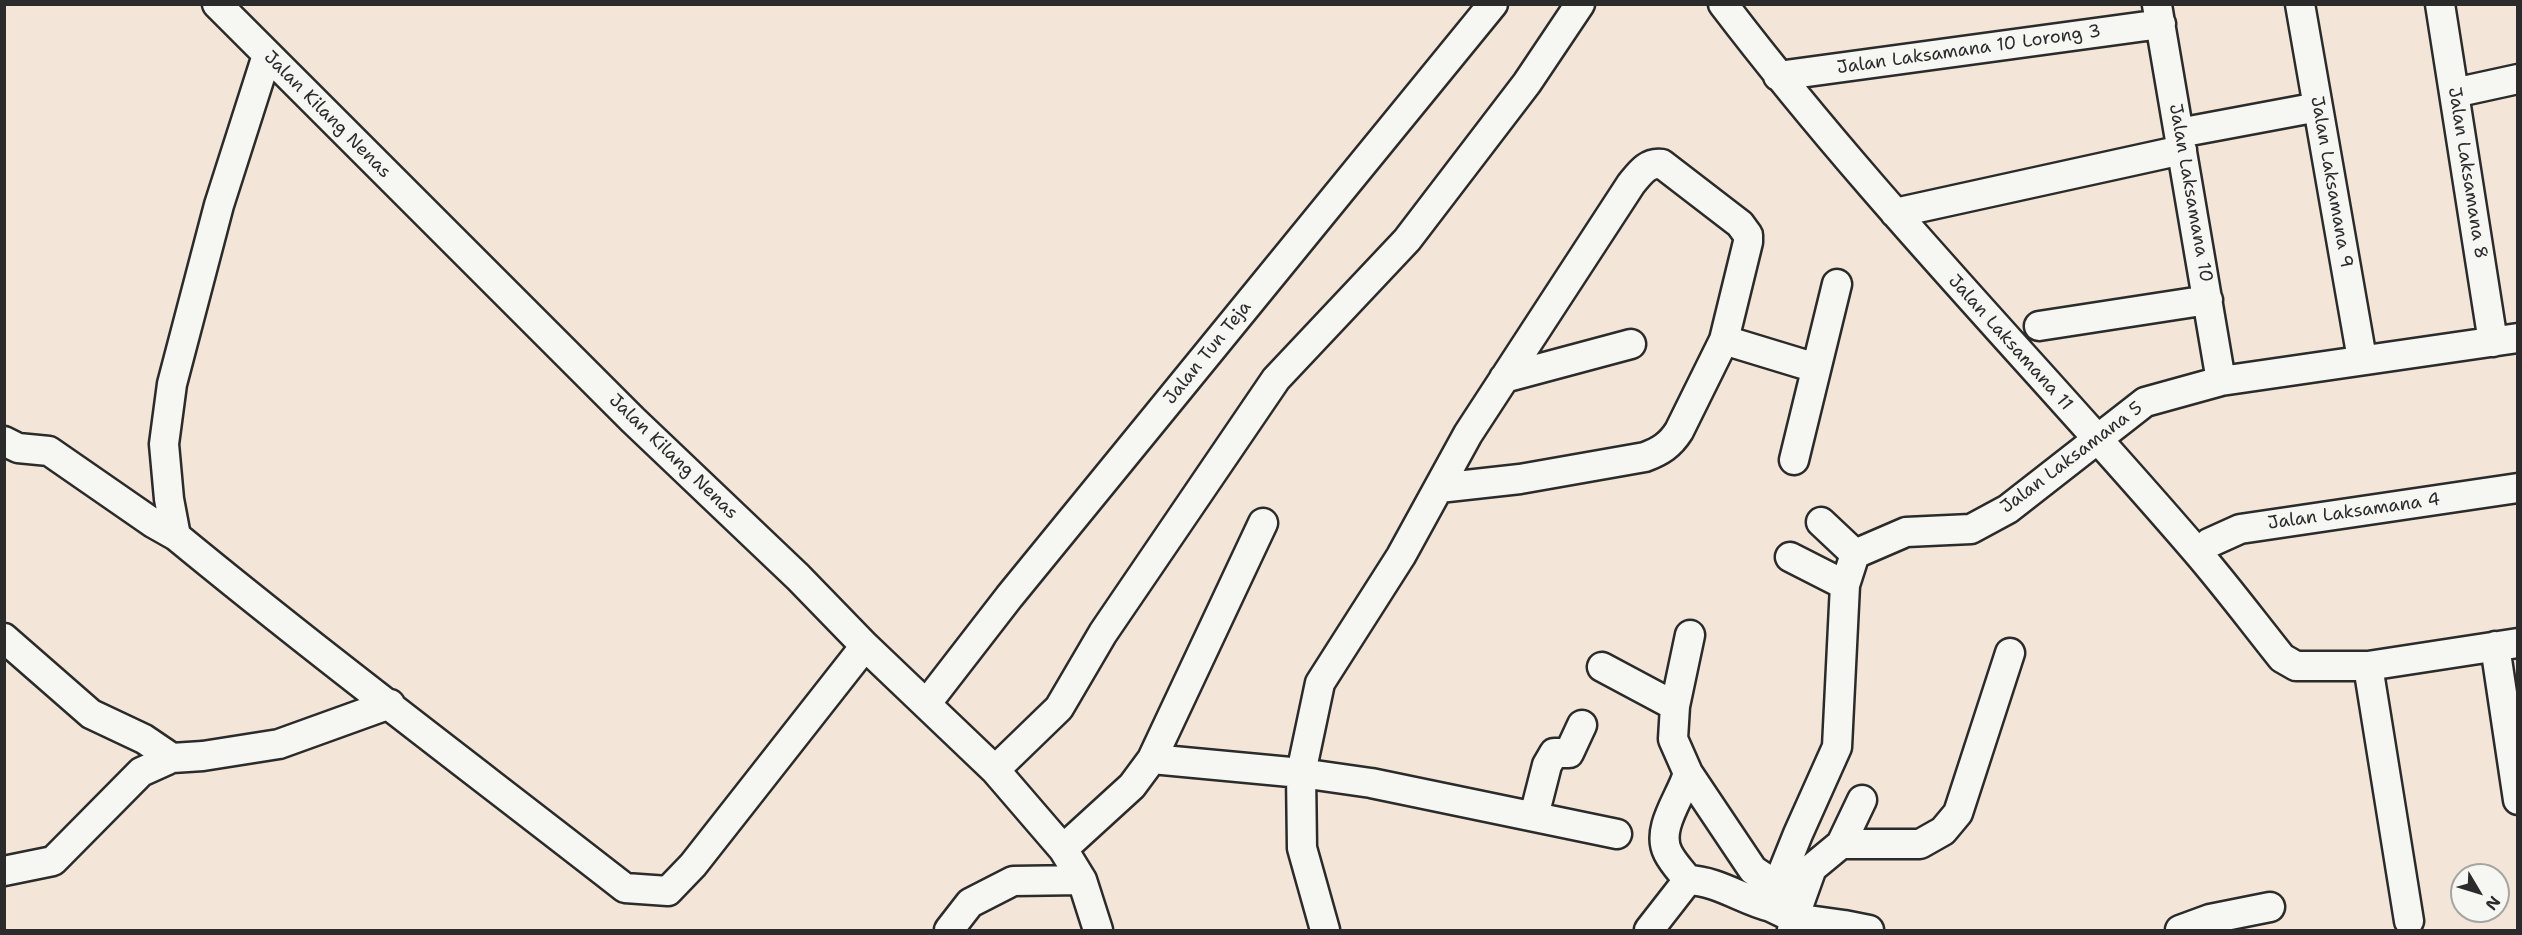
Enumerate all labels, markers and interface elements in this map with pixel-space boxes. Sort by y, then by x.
street label: Jalan Laksamana 10 Lorong 3 [1836,21,2102,79]
street label: Jalan Kilang Nenas [259,47,395,183]
street label: Jalan Laksamana 8 [2443,86,2491,260]
street label: Jalan Laksamana 9 [2305,95,2357,269]
street label: Jalan Laksamana 10 [2164,102,2216,284]
street label: Jalan Laksamana 11 [1943,271,2077,415]
street label: Jalan Tun Teja [1160,297,1256,409]
street label: Jalan Kilang Nenas [604,390,742,524]
street label: Jalan Laksamana 5 [1997,398,2147,518]
street label: Jalan Laksamana 4 [2266,489,2442,535]
north arrow [2450,863,2510,923]
text: N [2481,892,2505,915]

